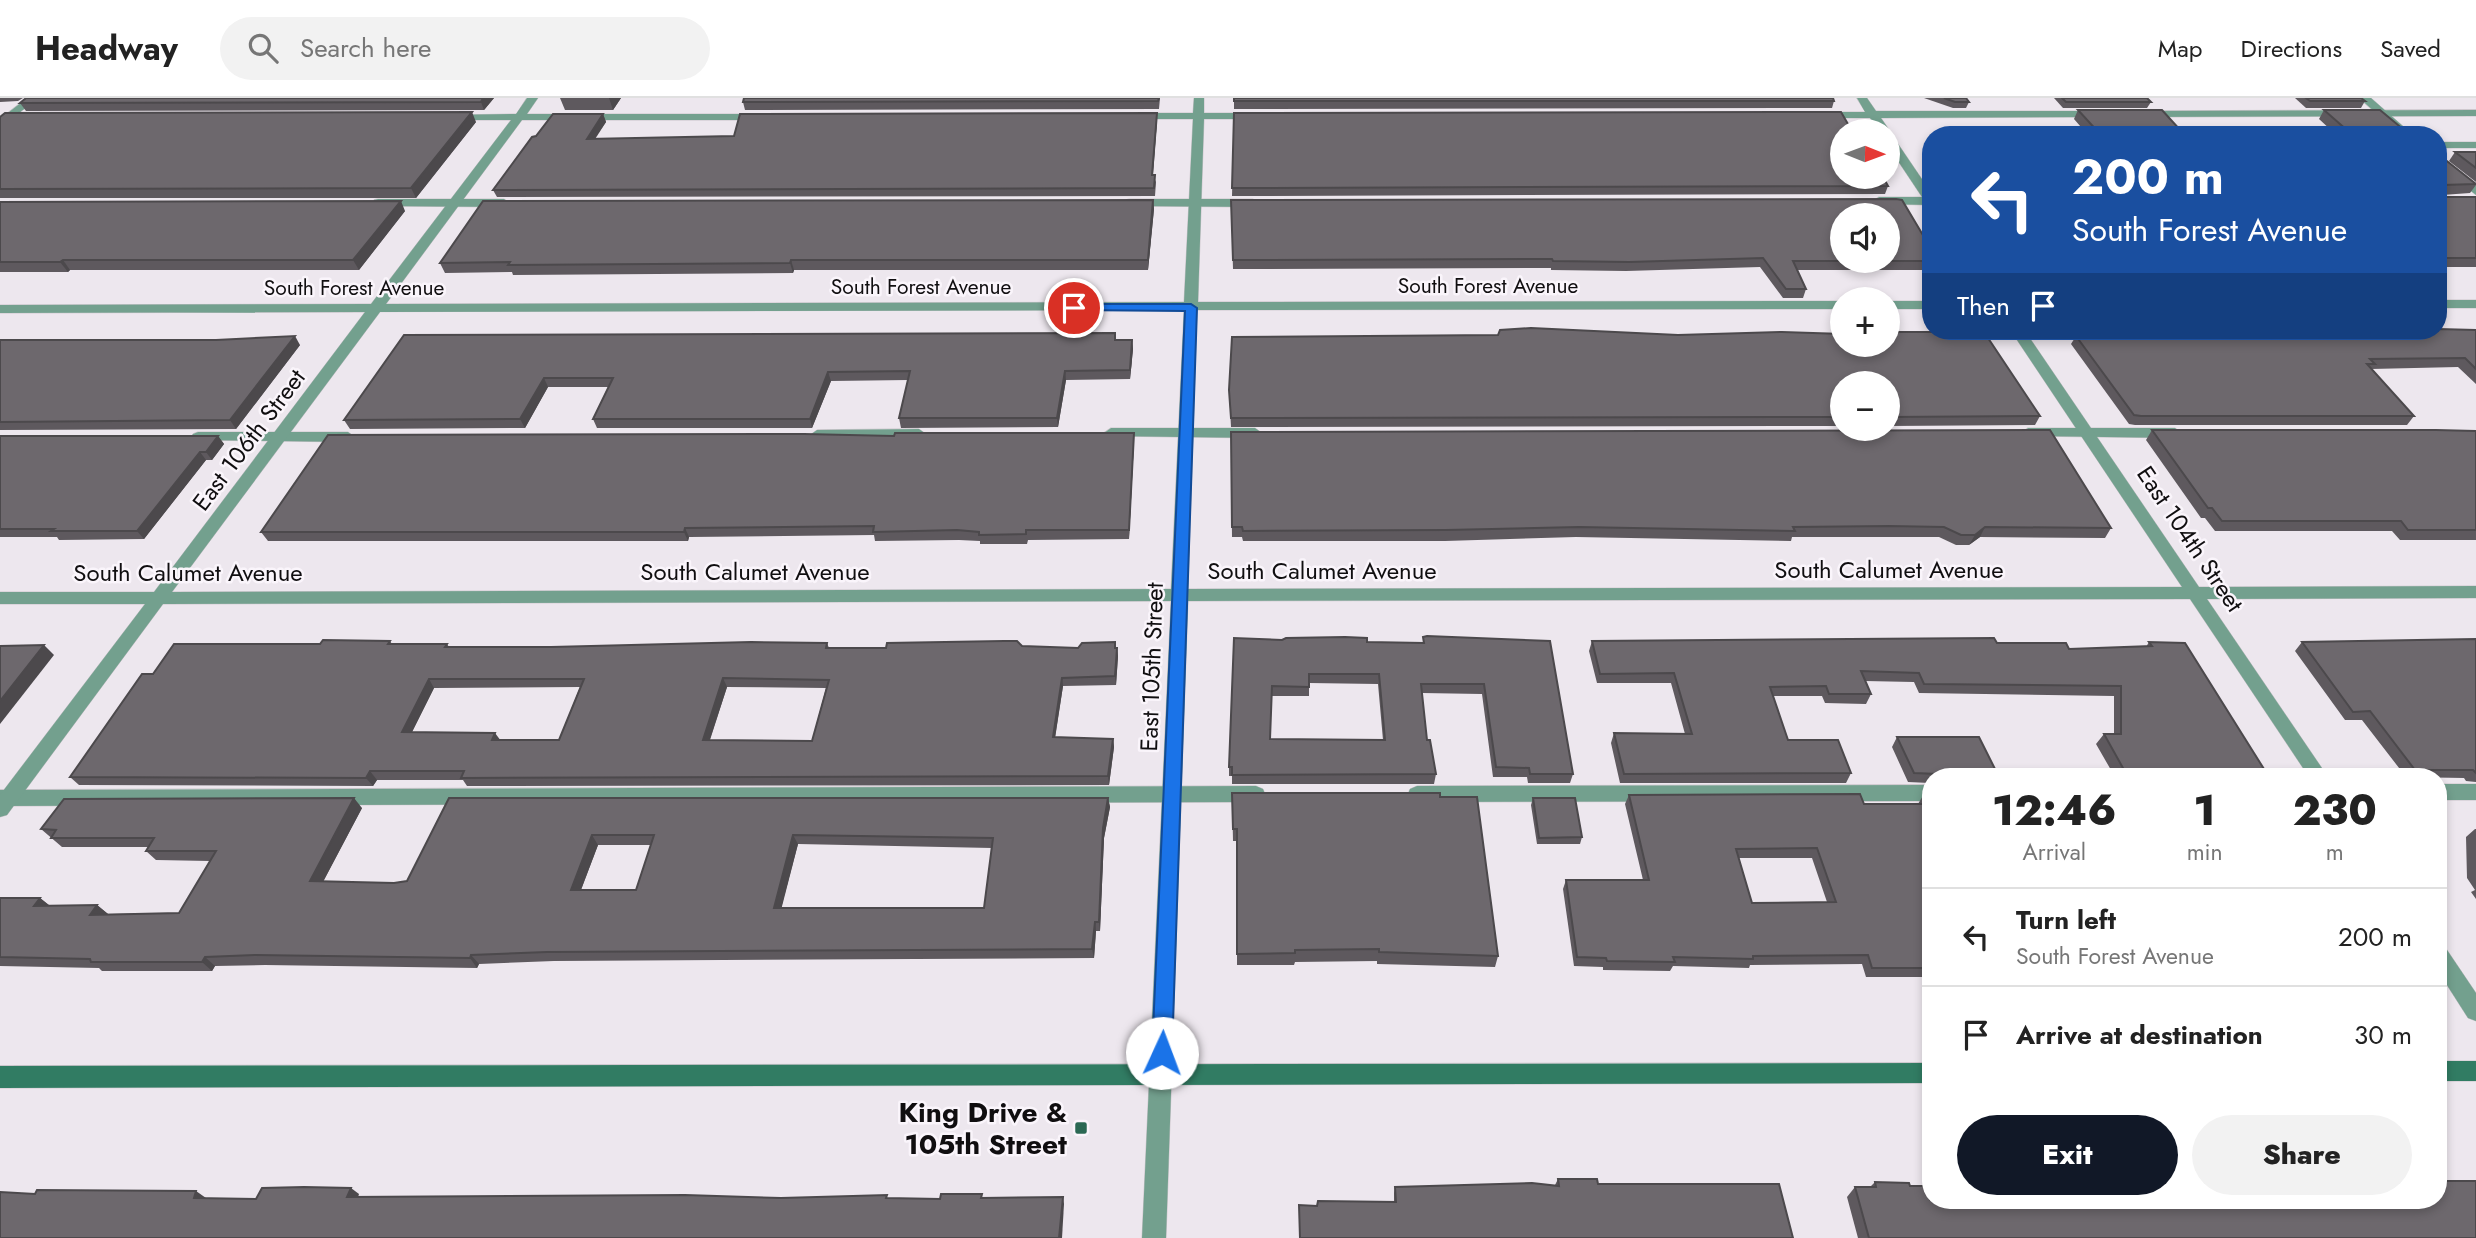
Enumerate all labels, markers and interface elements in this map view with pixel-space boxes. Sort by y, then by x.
search box [220,17,710,80]
text: Headway [35,25,178,72]
icon: search [244,29,282,67]
text: Search here [300,29,431,67]
text: Map [2158,31,2203,66]
text: Directions [2241,31,2342,66]
text: Saved [2380,31,2441,66]
north arrow [1830,119,1900,189]
map controls [1830,119,1900,441]
text: 200 m [2072,142,2224,212]
icon: left [1957,154,2048,245]
button: sound [1830,203,1900,273]
text: South Forest Avenue [2072,207,2347,253]
street label: South Forest Avenue [1398,271,1578,301]
street label: South Forest Avenue [831,272,1011,302]
street label: South Forest Avenue [264,273,444,303]
pin [1044,278,1104,338]
button: + [1830,287,1900,357]
text: Then [1957,287,2010,325]
icon: arrive [2024,287,2062,325]
icon: arrive [1055,289,1093,327]
street label: East 106th Street [184,361,314,518]
button: − [1830,371,1900,441]
street label: East 104th Street [2129,459,2252,619]
street label: South Calumet Avenue [1774,552,2004,587]
street label: South Calumet Avenue [1207,553,1437,588]
street label: South Calumet Avenue [640,554,870,589]
street label: South Calumet Avenue [73,555,303,590]
street label: East 105th Street [1131,582,1172,752]
text: 12:46 [1992,780,2117,841]
text: 1 [2194,780,2216,841]
text: 230 [2293,780,2377,841]
text: Arrival [2023,835,2086,869]
text: min [2187,835,2223,869]
text: m [2326,835,2344,869]
text: Turn left [2016,901,2116,939]
icon: left [1957,918,1995,956]
text: 200 m [2338,918,2412,956]
text: South Forest Avenue [2016,939,2214,973]
position arrow [1125,1016,1199,1090]
icon: arrive [1957,1016,1995,1054]
text: Arrive at destination [2016,1016,2263,1054]
text: 30 m [2354,1016,2412,1054]
place label: King Drive & 105th Street [899,1092,1067,1165]
button: Exit [1957,1115,2178,1195]
button: Share [2192,1115,2412,1195]
marker: King Drive & 105th Street [1073,1120,1089,1136]

